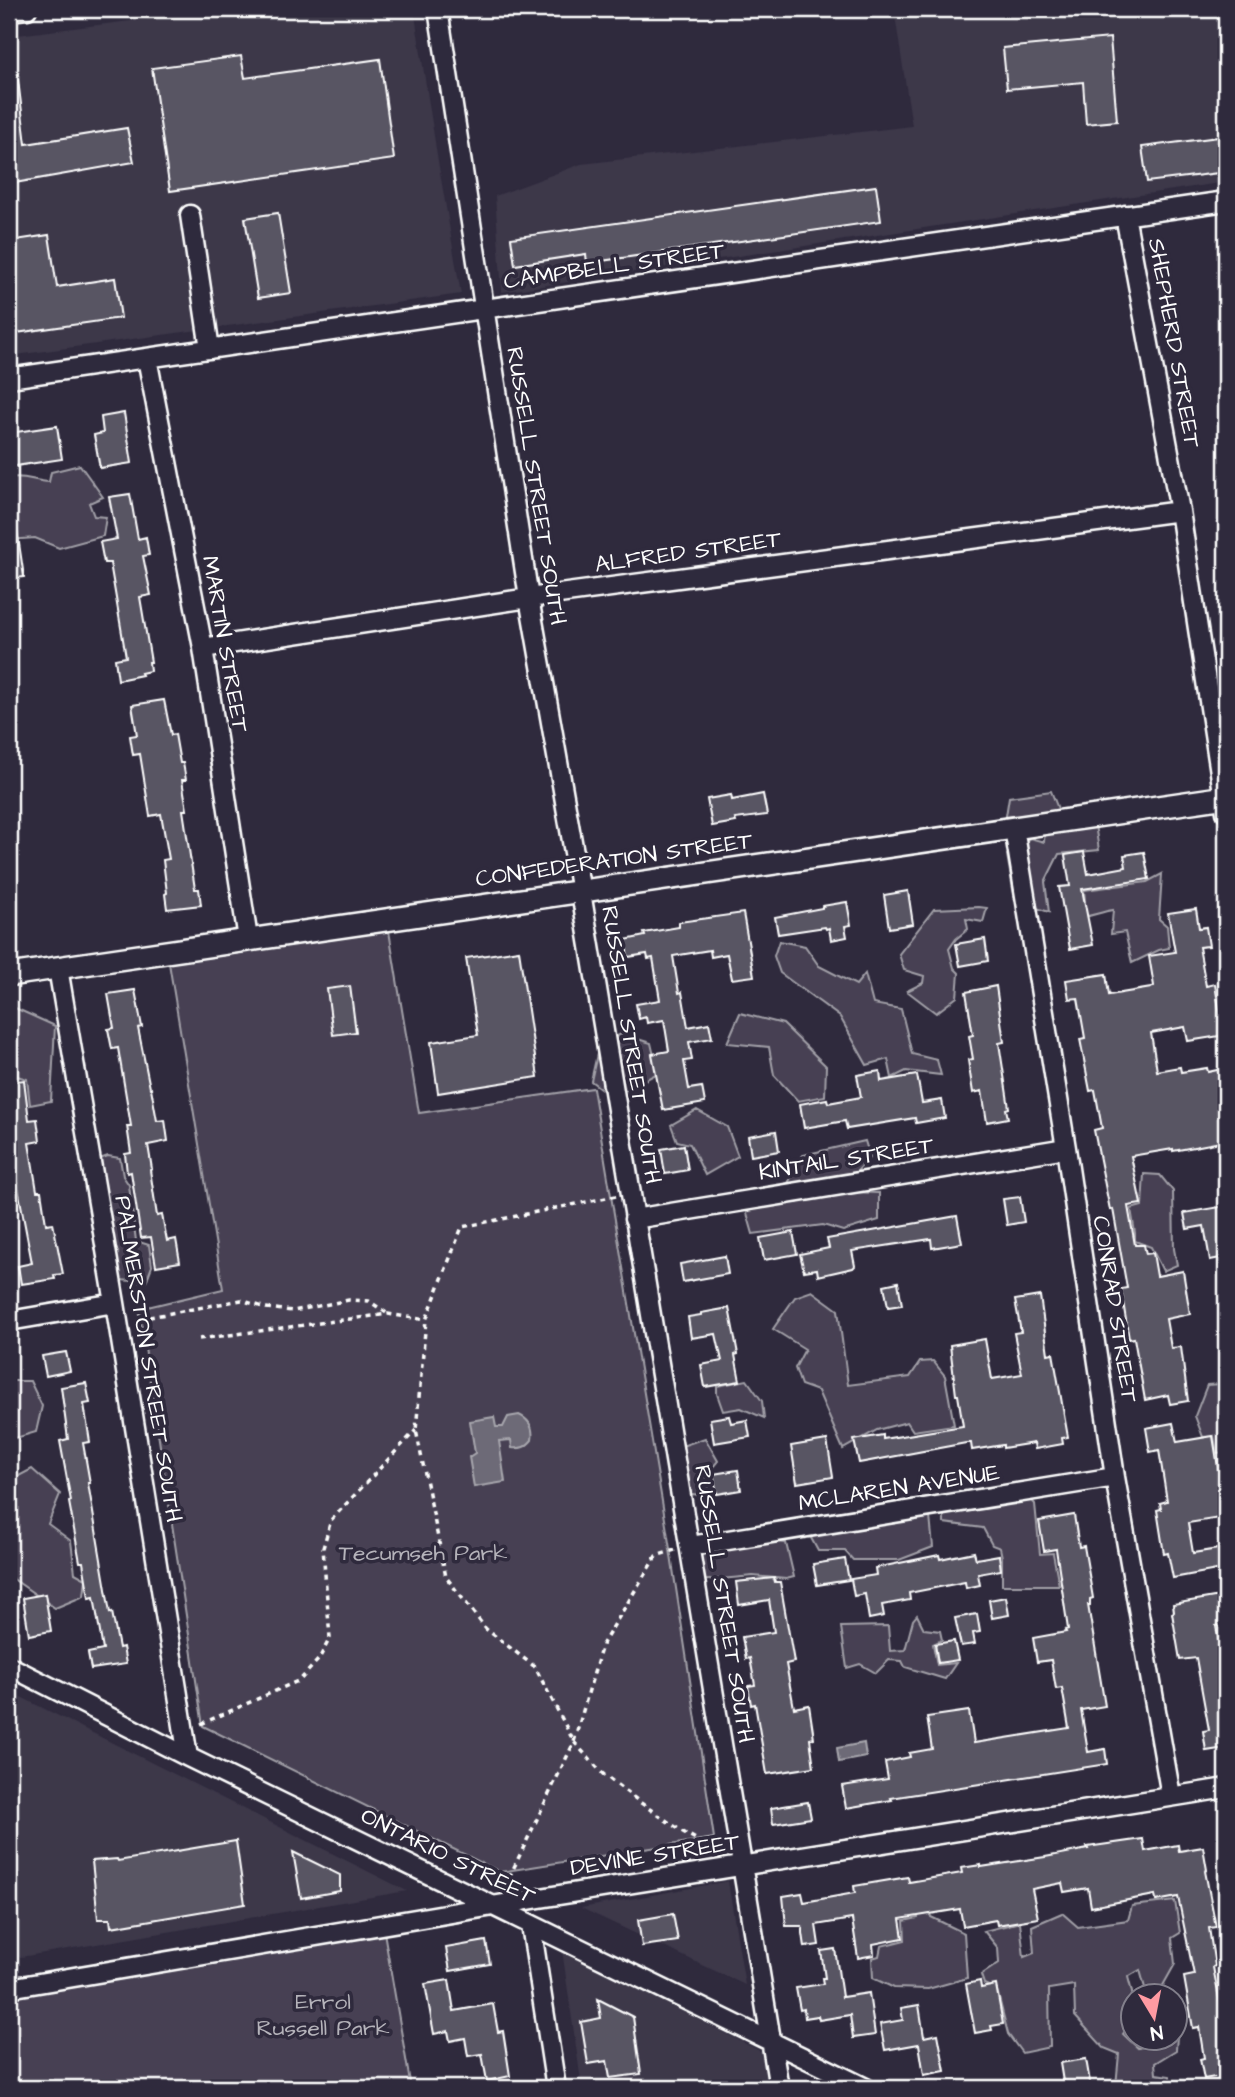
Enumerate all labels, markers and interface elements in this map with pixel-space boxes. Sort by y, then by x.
street label: CAMPBELL STREET [501,235,727,297]
street label: SHEPHERD STREET [1140,236,1208,451]
street label: RUSSELL STREET SOUTH [498,345,574,627]
street label: ALFRED STREET [593,523,784,581]
street label: MARTIN STREET [194,553,256,735]
street label: CONFEDERATION STREET [474,825,755,895]
street label: RUSSELL STREET SOUTH [593,904,669,1186]
street label: KINTAIL STREET [756,1129,936,1189]
street label: PALMERSTON STREET SOUTH [106,1193,190,1525]
street label: CONRAD STREET [1084,1213,1146,1405]
street label: MCLAREN AVENUE [796,1456,1002,1520]
street label: RUSSELL STREET SOUTH [686,1463,762,1745]
park label: Tecumseh Park [339,1537,507,1569]
street label: ONTARIO STREET [355,1800,541,1912]
street label: DEVINE STREET [568,1826,742,1884]
north arrow [1120,1982,1190,2052]
park label: Errol Russell Park [256,1986,390,2044]
text: N [1148,2018,1165,2047]

